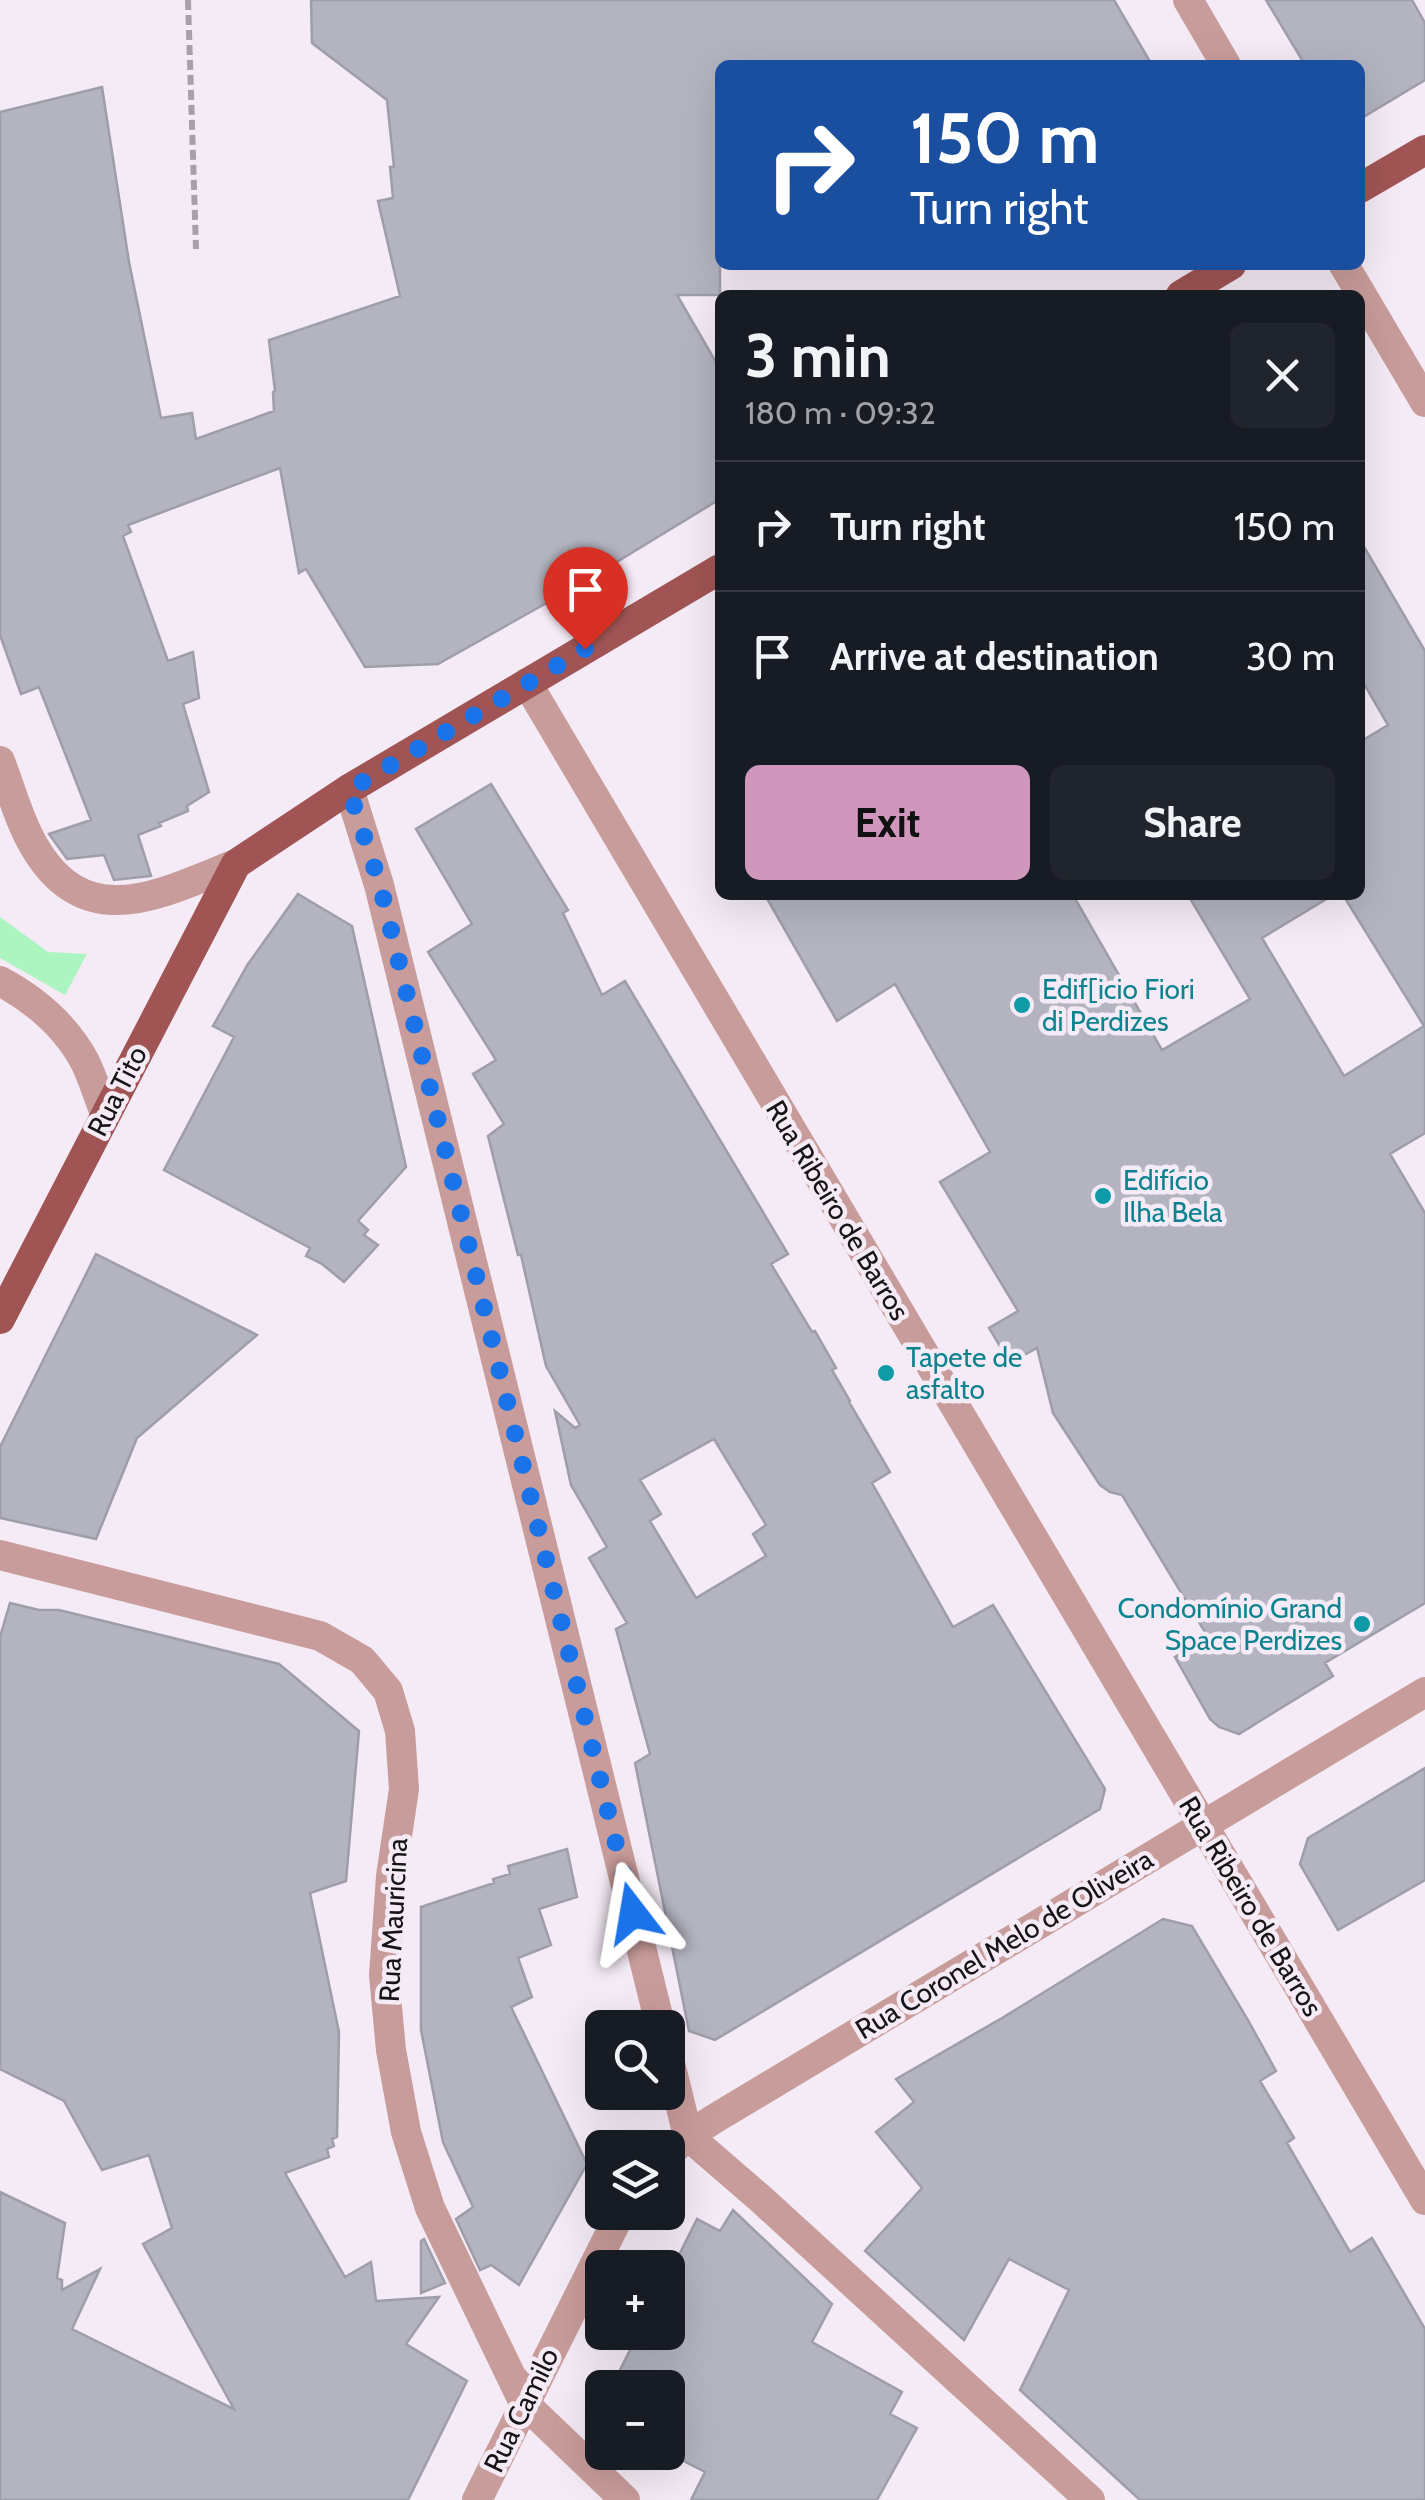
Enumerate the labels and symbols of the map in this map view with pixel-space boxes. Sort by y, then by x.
pin [543,547,628,650]
place label: Edif[icio Fiori di Perdizes [1042,972,1195,1038]
marker: Edif[icio Fiori di Perdizes [1011,994,1033,1016]
street label: Rua Tito [80,1040,154,1142]
street label: Rua Ribeiro de Barros [759,1094,917,1326]
place label: Edifício Ilha Bela [1123,1163,1223,1229]
marker: Edifício Ilha Bela [1092,1185,1114,1207]
place label: Tapete de asfalto [906,1340,1022,1406]
marker: Tapete de asfalto [875,1362,897,1384]
place label: Condomínio Grand Space Perdizes [1117,1591,1342,1657]
marker: Condomínio Grand Space Perdizes [1351,1613,1373,1635]
street label: Rua Ribeiro de Barros [1172,1790,1330,2022]
street label: Rua Mauricina [372,1837,414,2003]
street label: Rua Coronel Melo de Oliveira [849,1841,1159,2046]
position arrow [581,1861,685,1965]
street label: Rua Camilo [476,2342,566,2478]

